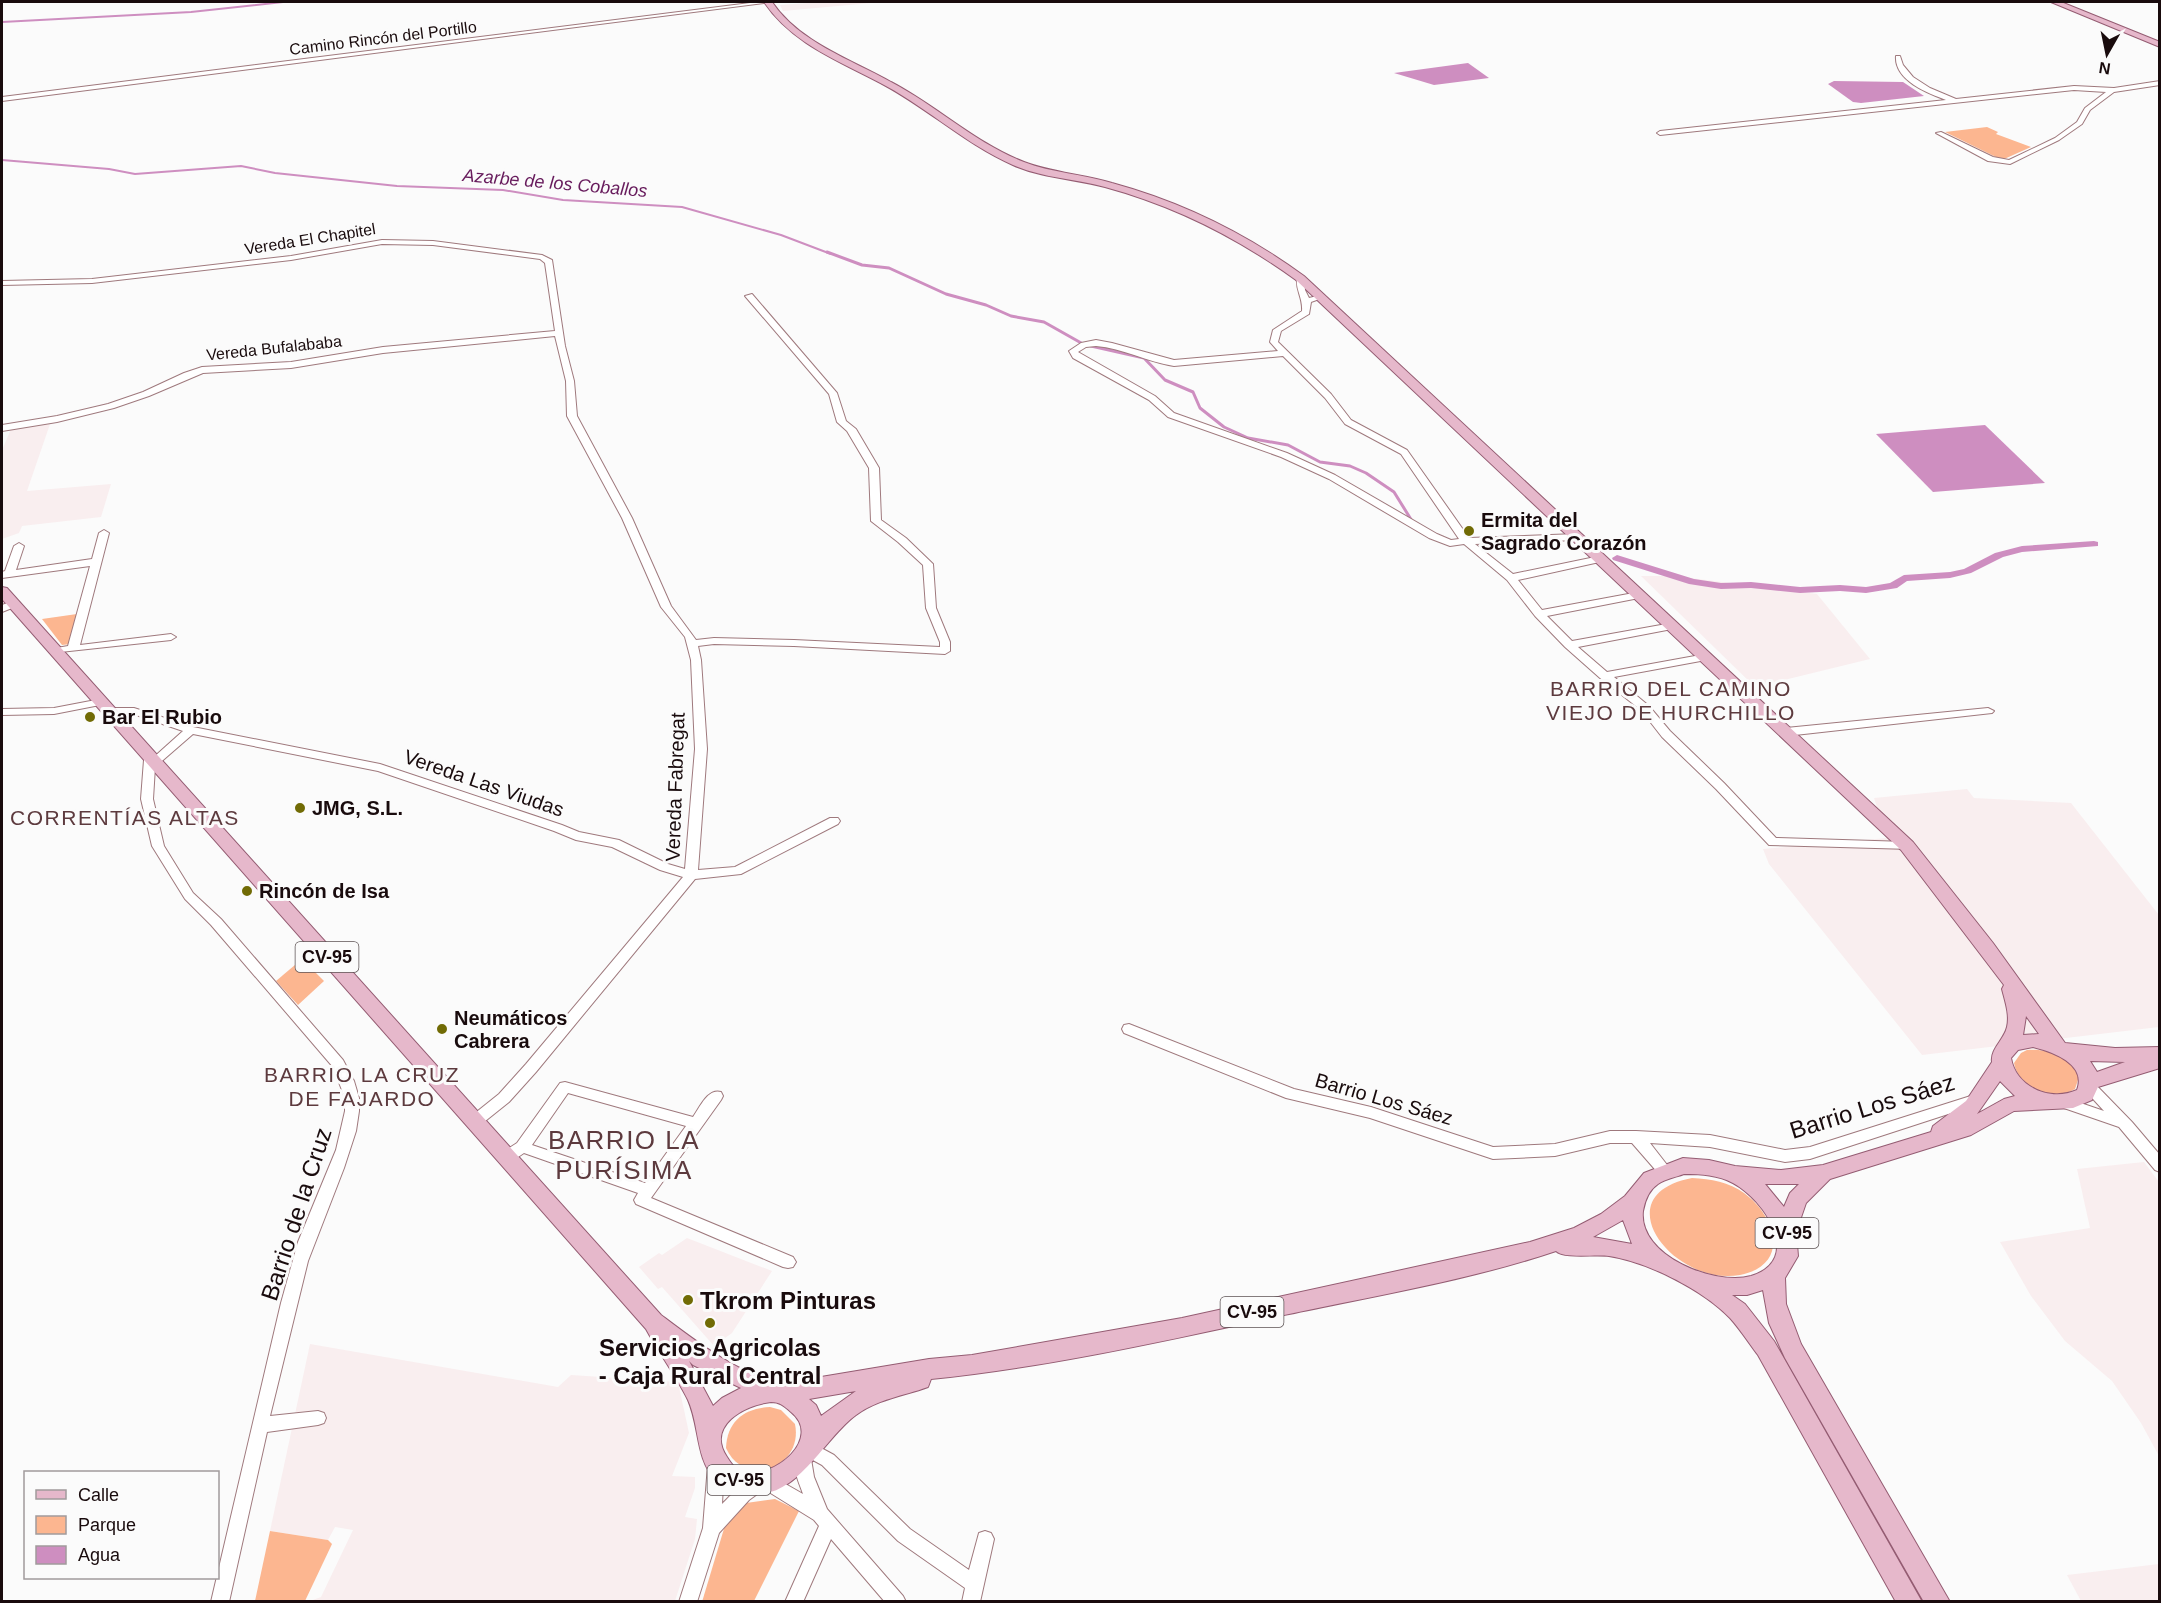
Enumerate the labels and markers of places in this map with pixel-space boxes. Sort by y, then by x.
place label: Ermita del Sagrado Corazón [1481,509,1647,554]
marker: Ermita del Sagrado Corazón [1462,524,1476,538]
place label: Bar El Rubio [102,706,222,728]
marker: Bar El Rubio [83,710,97,724]
place label: JMG, S.L. [312,797,403,819]
marker: JMG, S.L. [293,801,307,815]
place label: Rincón de Isa [259,880,390,902]
marker: Rincón de Isa [240,884,254,898]
place label: Neumáticos Cabrera [454,1007,567,1052]
marker: Neumáticos Cabrera [435,1022,449,1036]
place label: Tkrom Pinturas [700,1287,876,1314]
marker: Tkrom Pinturas [681,1293,695,1307]
marker: Servicios Agricolas - Caja Rural Central [703,1316,717,1330]
place label: Servicios Agricolas - Caja Rural Central [599,1334,821,1389]

